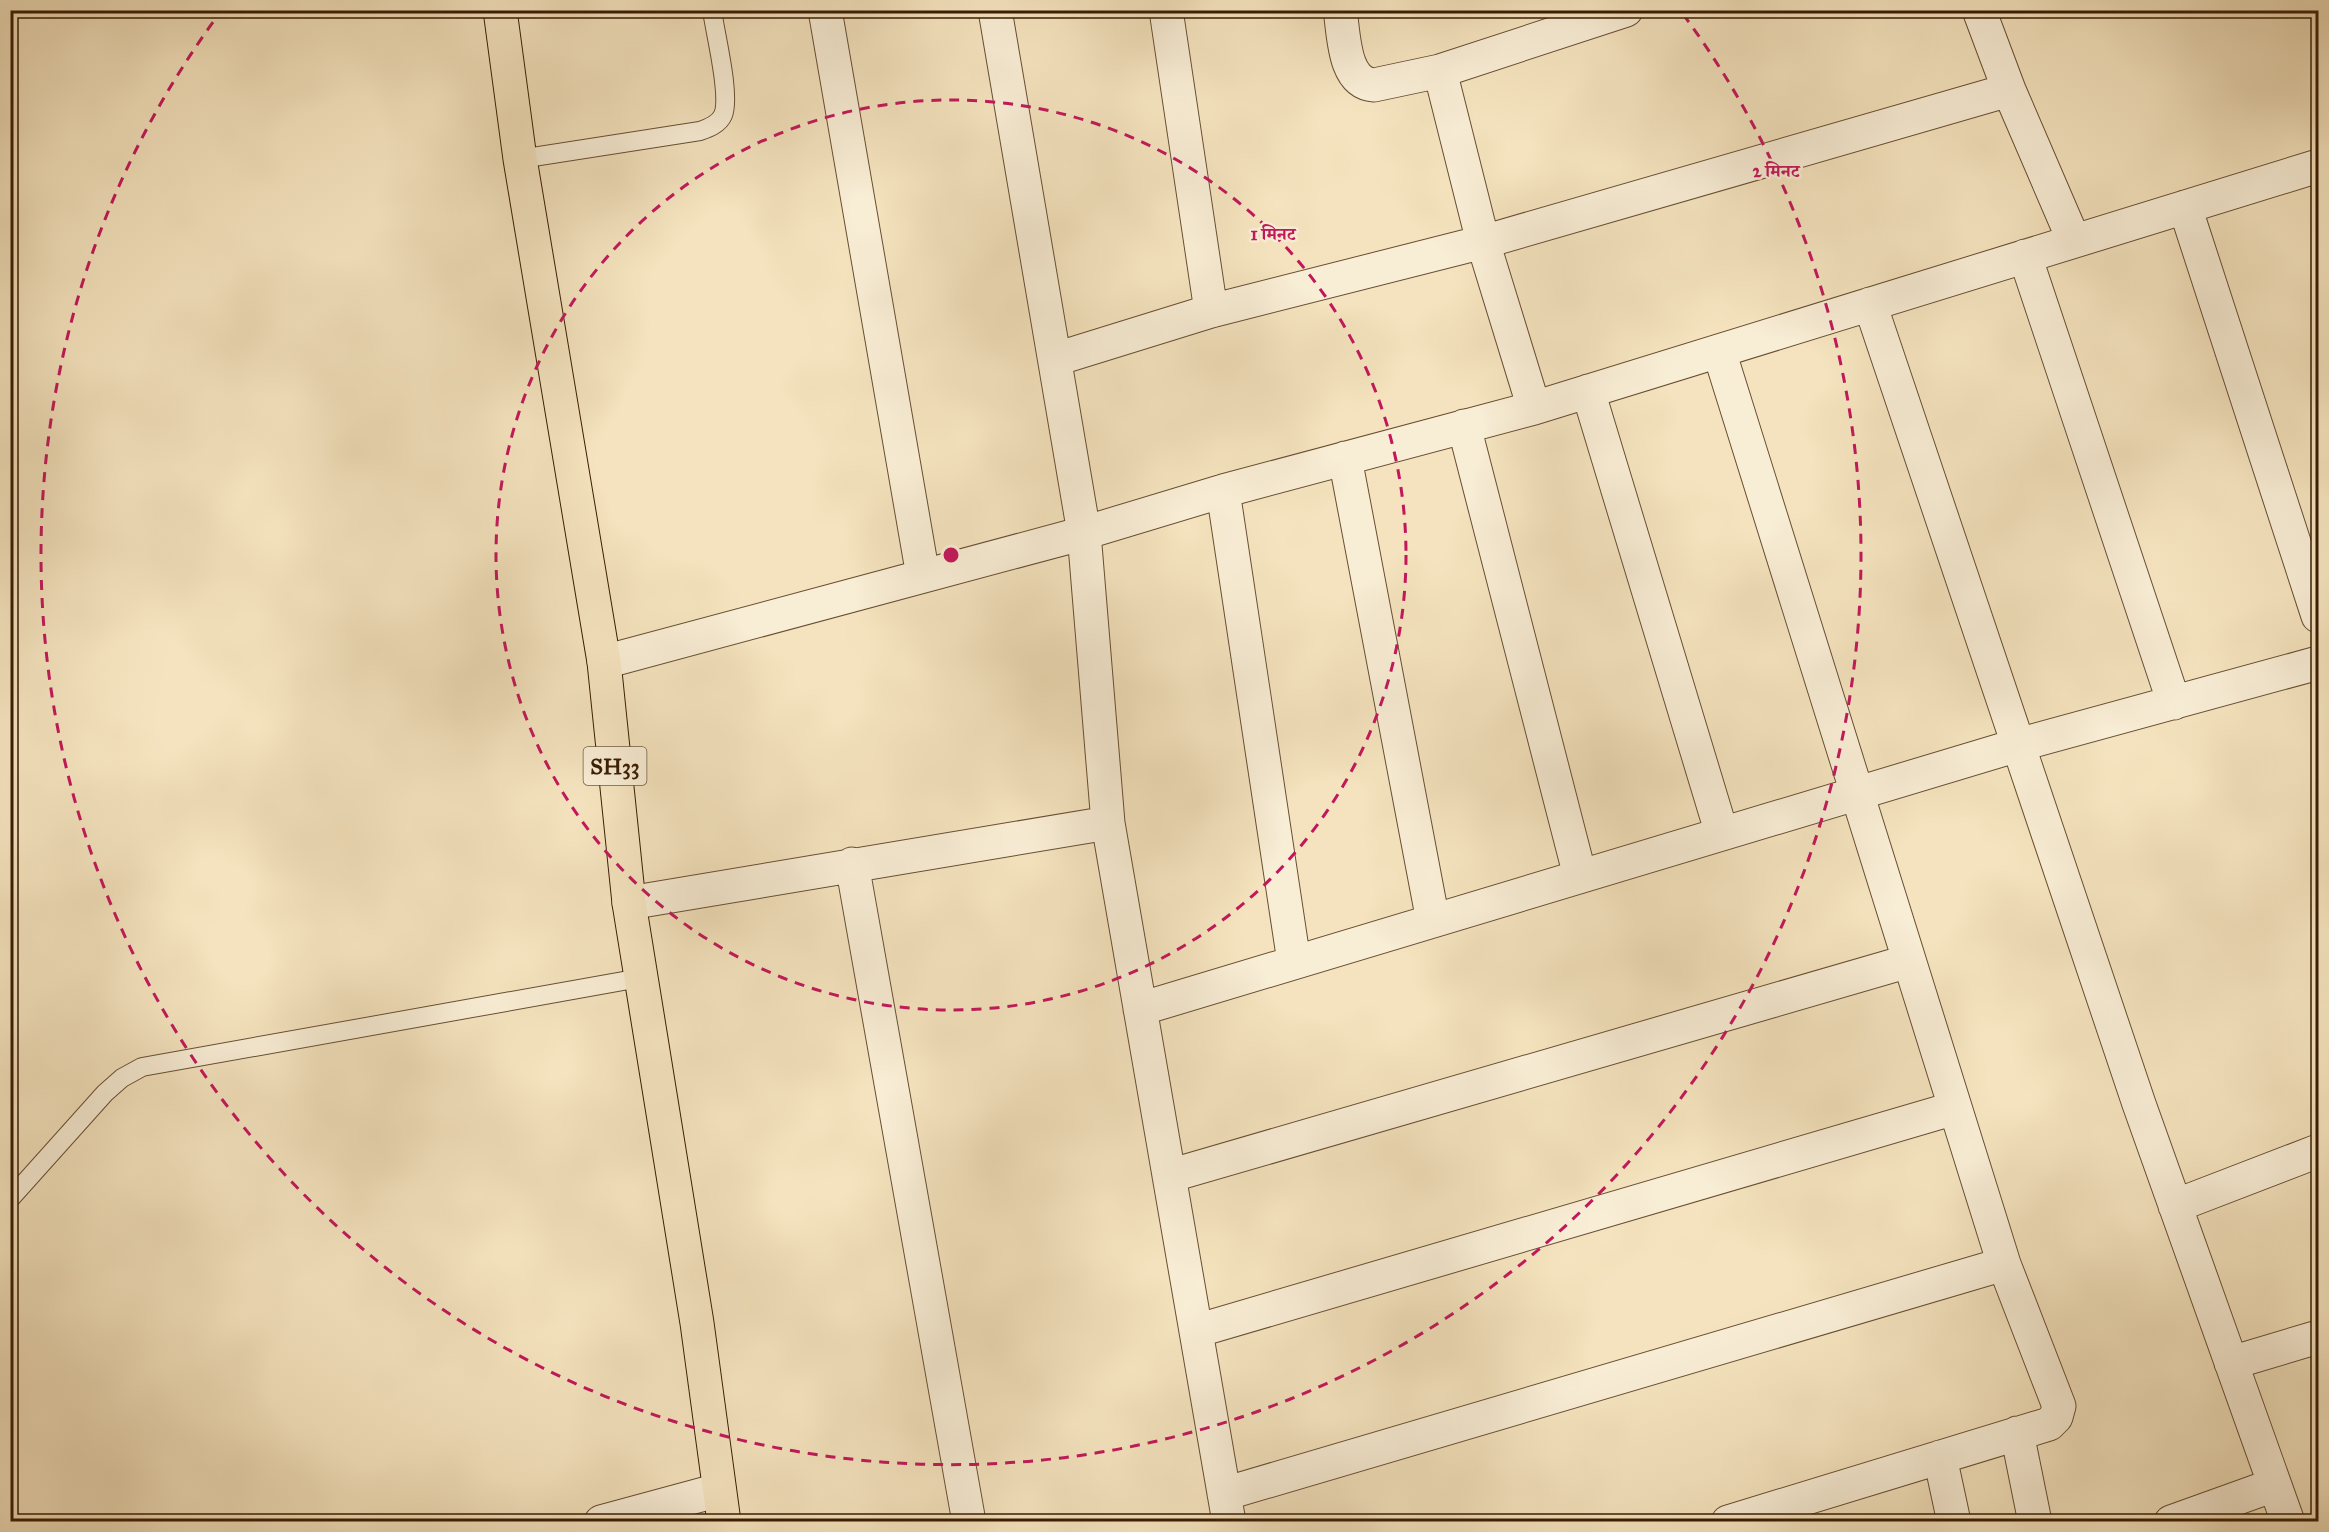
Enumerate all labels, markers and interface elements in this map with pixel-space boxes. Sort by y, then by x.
text: 2 मिनट [1753,160,1801,182]
text: 1 मिनट [1250,223,1297,245]
centre of rings [941,545,961,565]
road number: SH33 [584,747,646,785]

